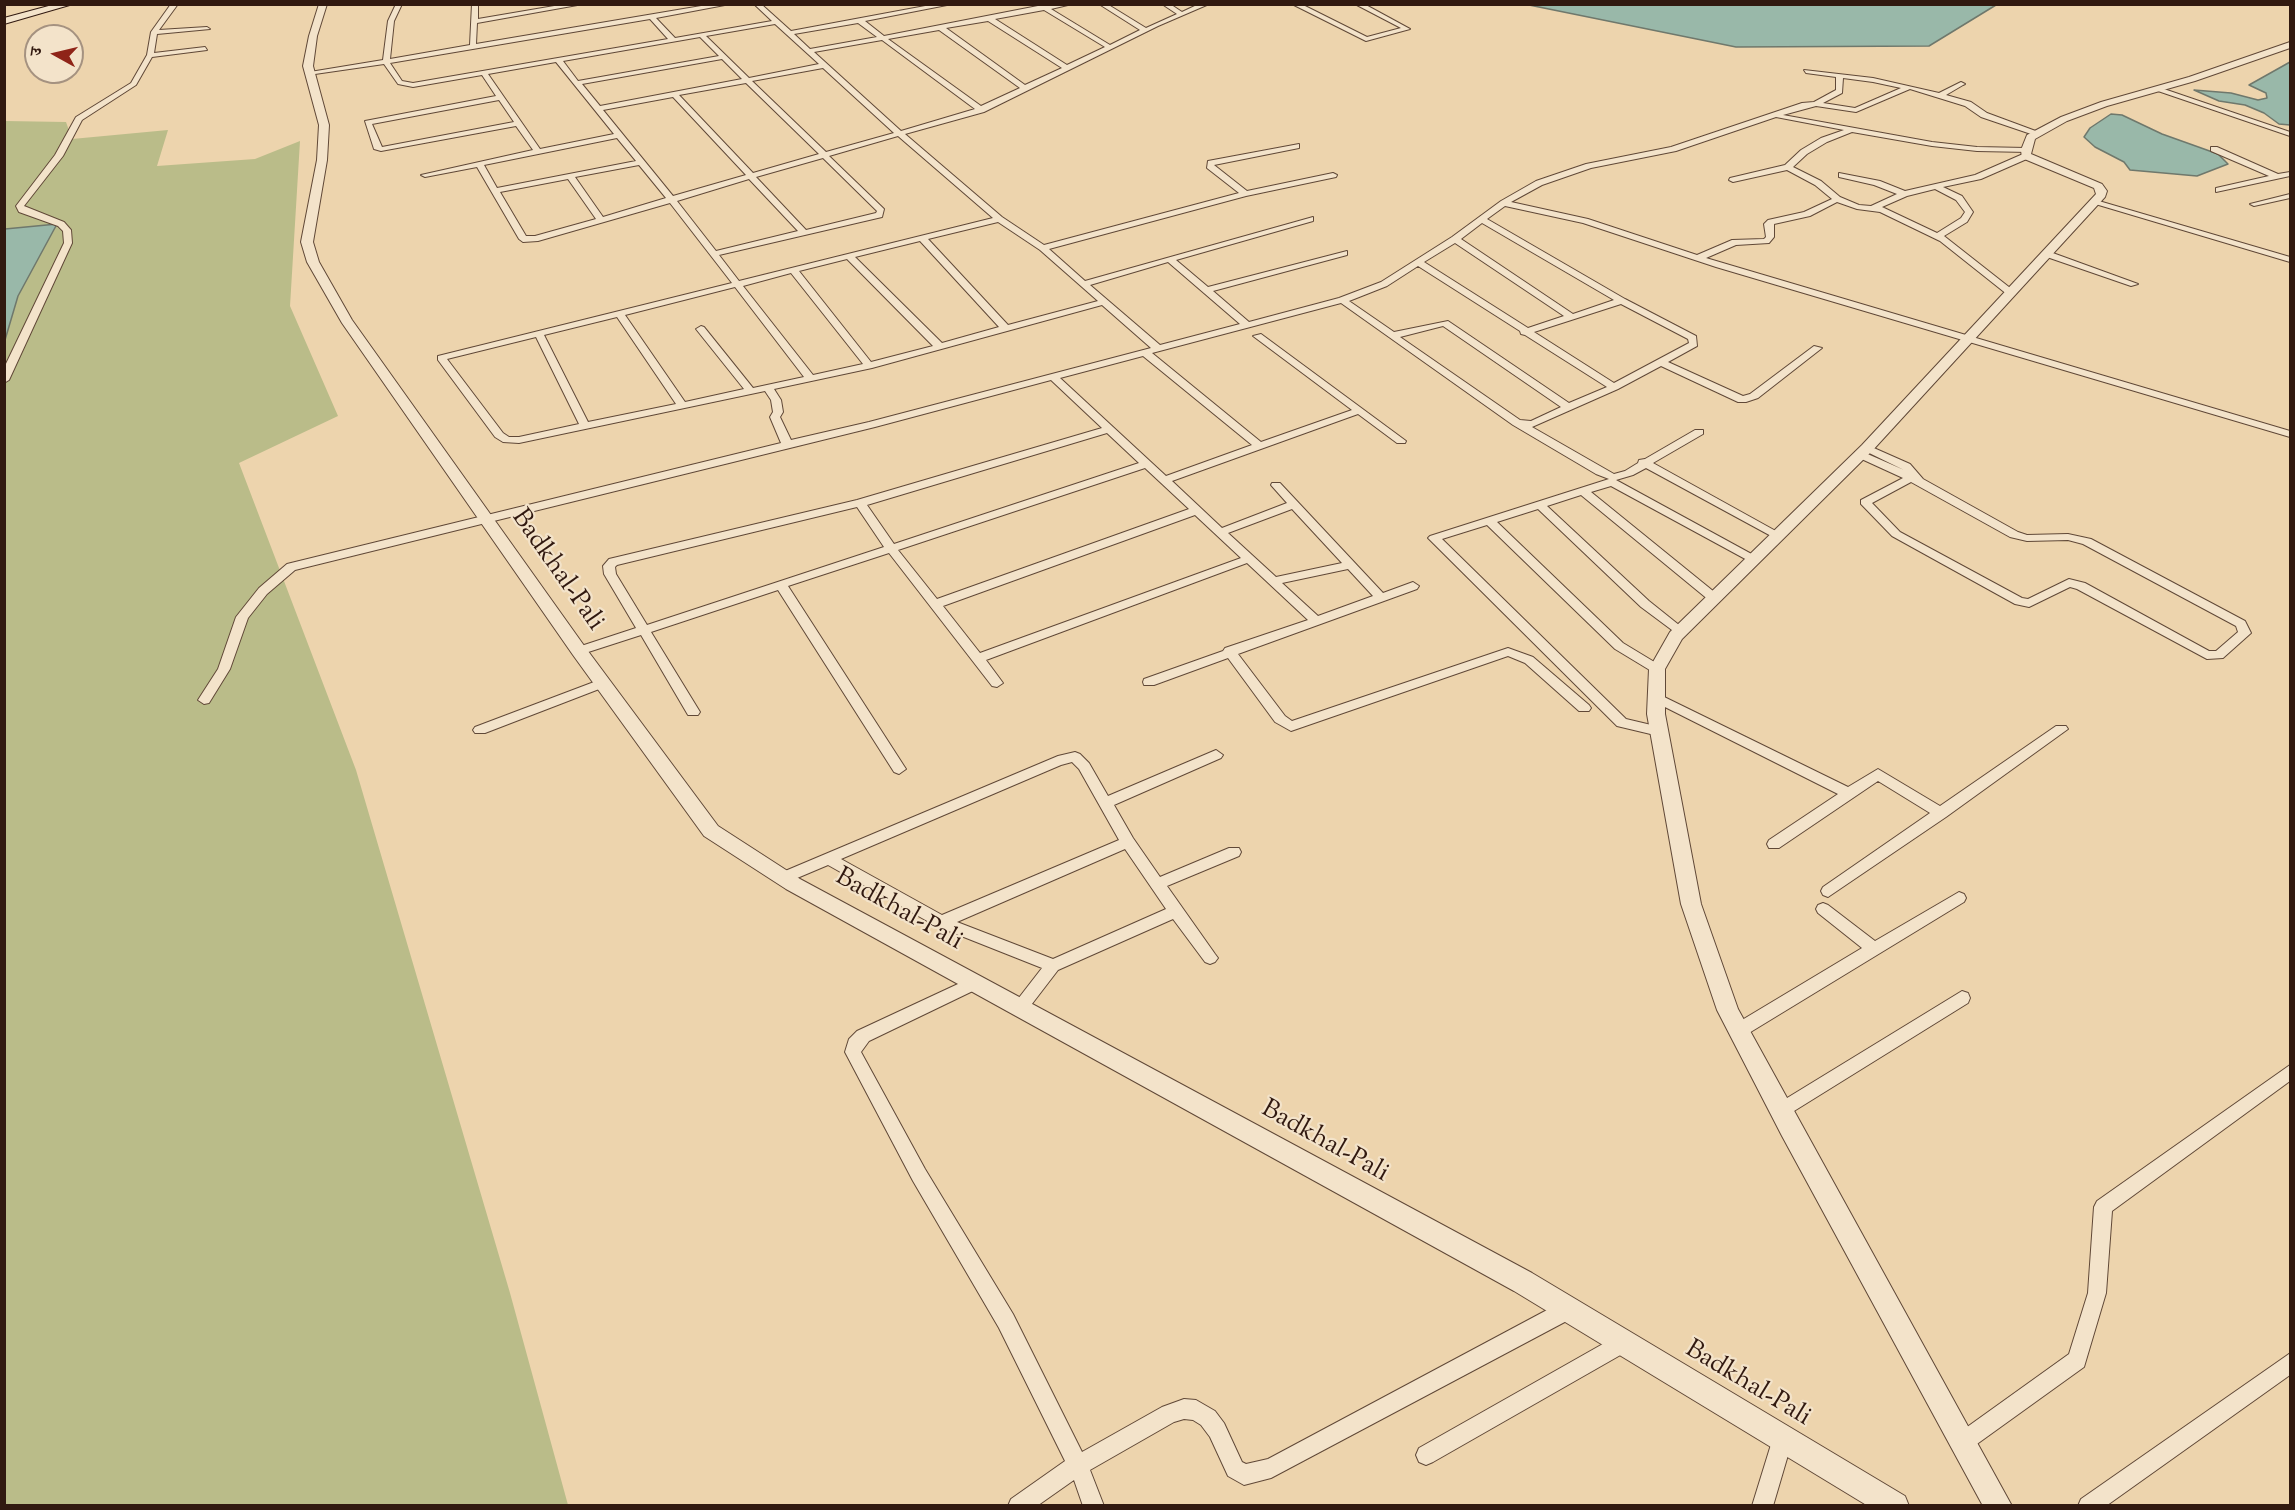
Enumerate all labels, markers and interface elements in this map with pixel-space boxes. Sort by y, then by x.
north arrow [24,24,84,84]
text: उ [26,46,50,57]
street label: Badkhal-Pali [503,504,609,638]
street label: Badkhal-Pali [829,863,967,959]
street label: Badkhal-Pali [1255,1095,1393,1191]
street label: Badkhal-Pali [1678,1335,1816,1435]

